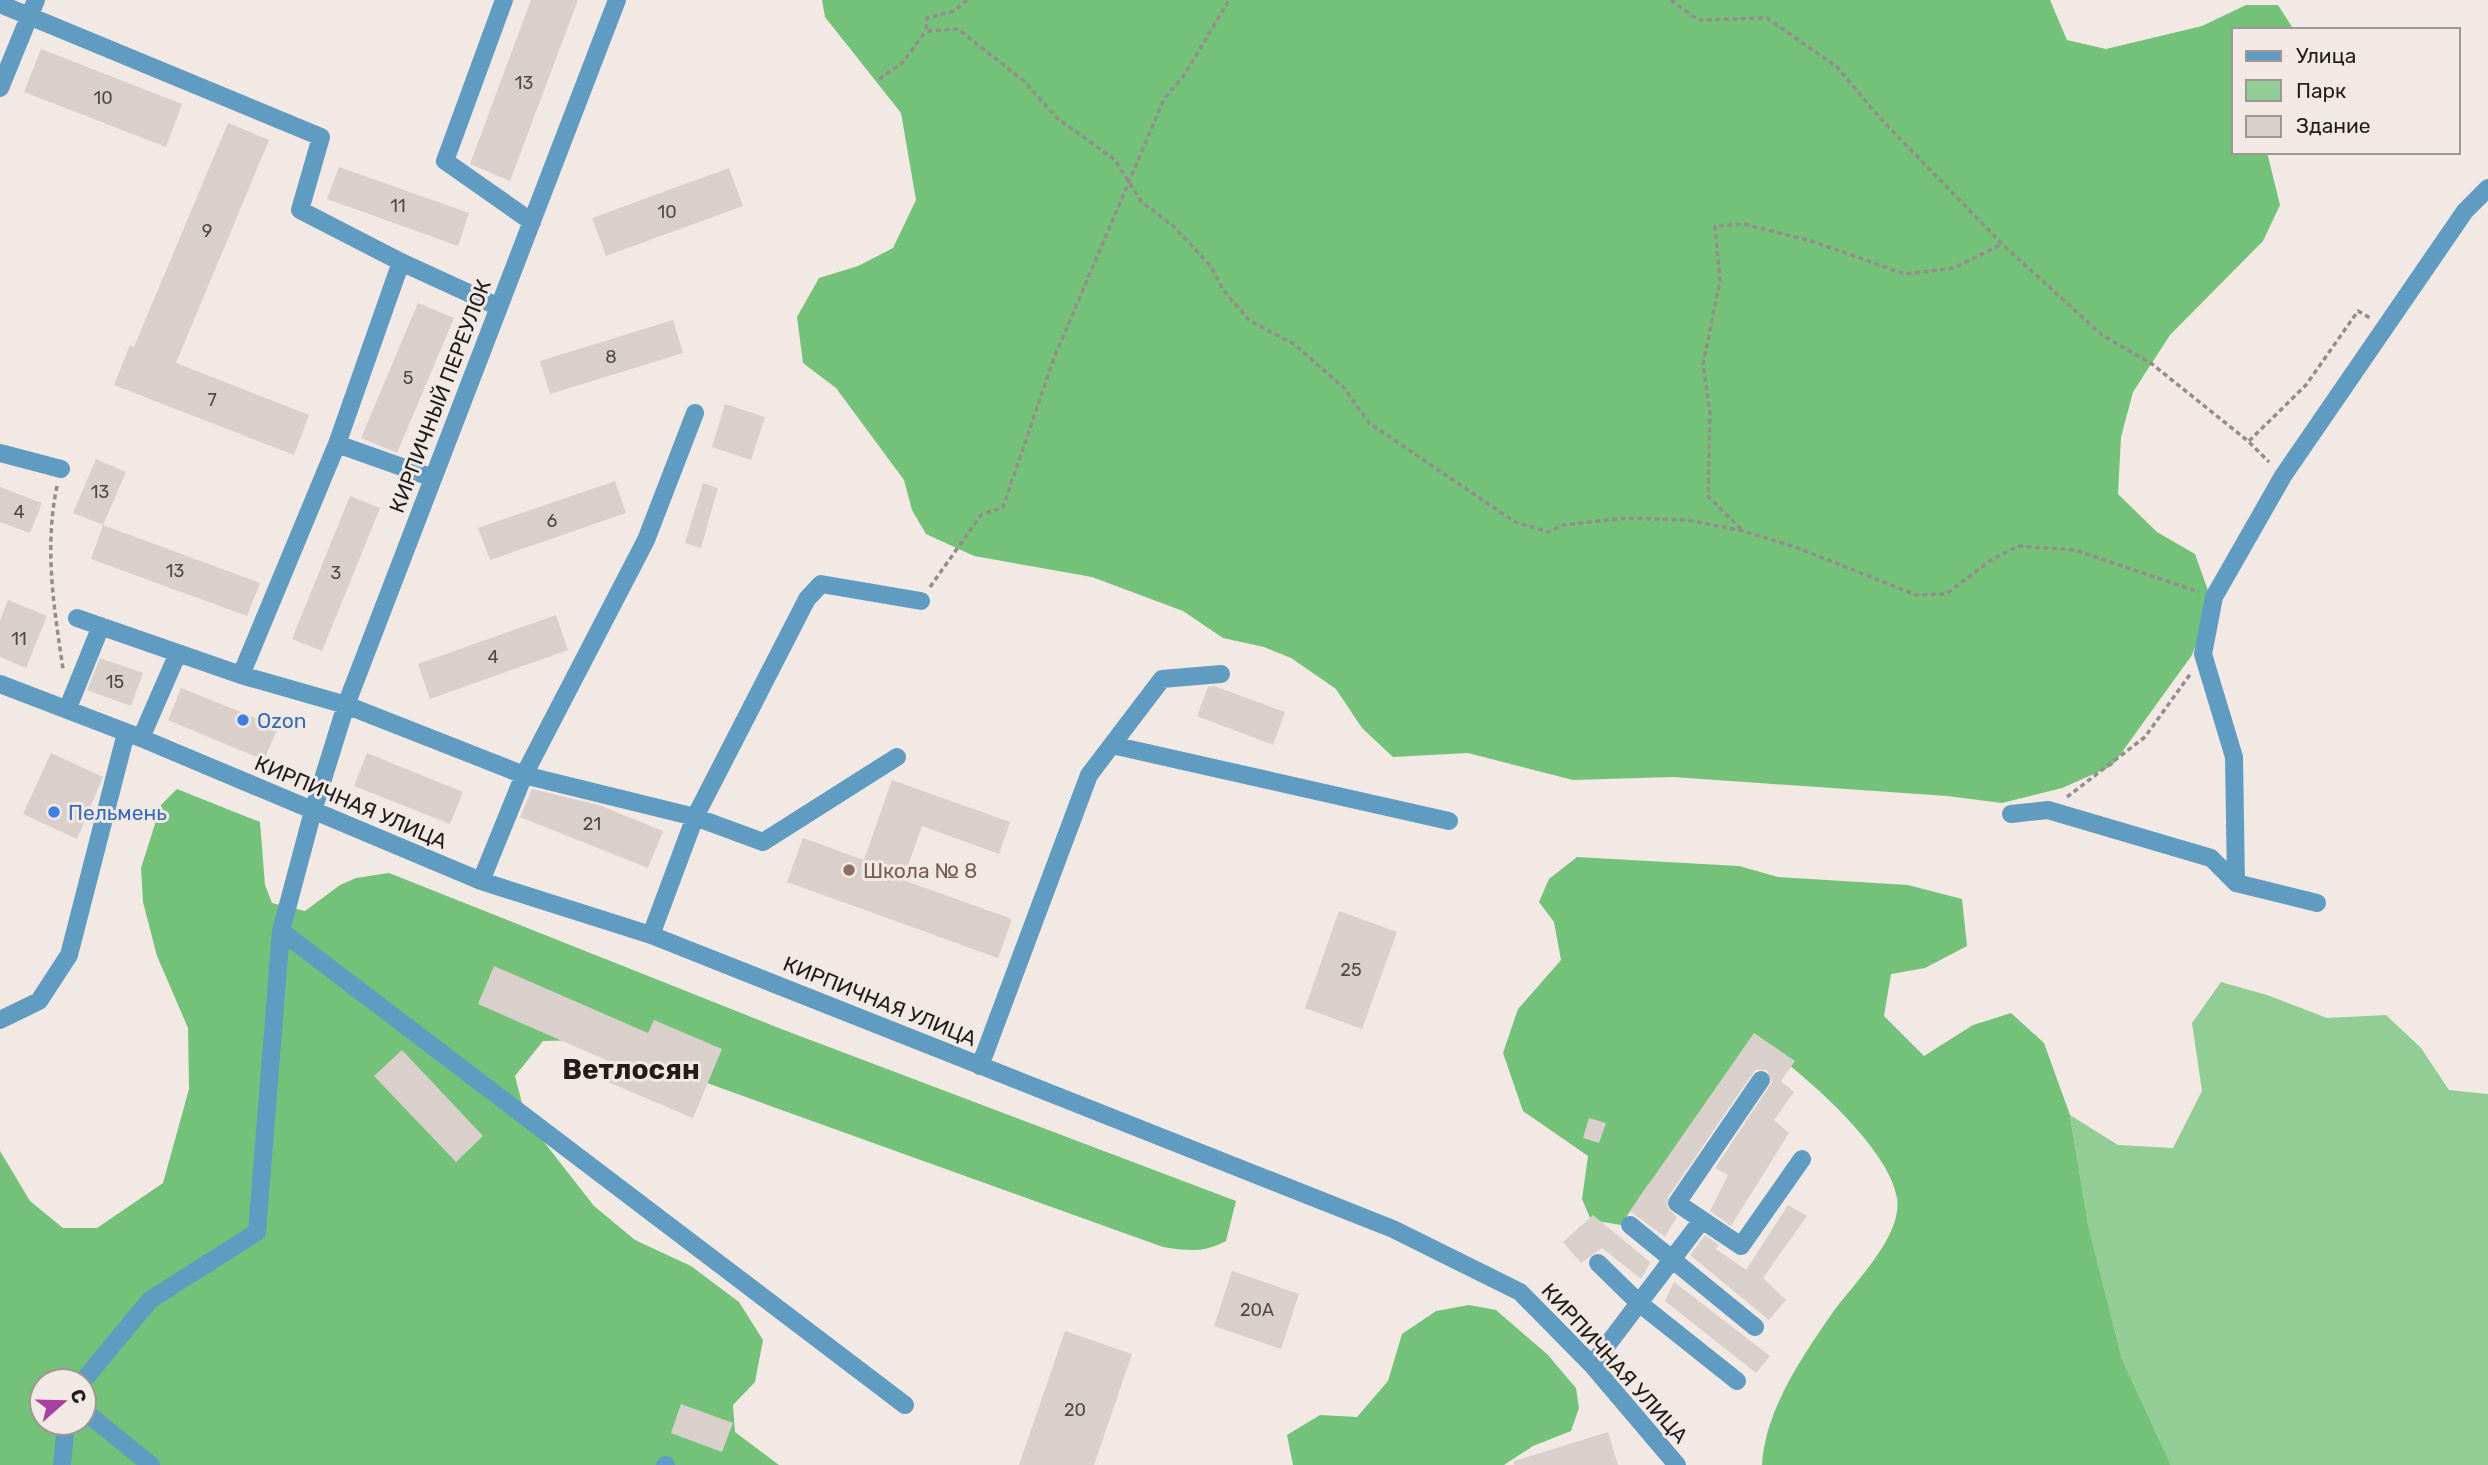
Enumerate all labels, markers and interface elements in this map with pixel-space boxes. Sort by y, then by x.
legend [2232,28,2460,154]
text: Улица [2296,43,2356,68]
house number: 13 [515,72,533,94]
text: Парк [2296,78,2346,103]
house number: 10 [93,87,113,109]
text: Здание [2296,113,2371,138]
house number: 11 [390,195,406,217]
house number: 10 [657,201,677,223]
house number: 9 [202,220,212,242]
street label: КИРПИЧНЫЙ ПЕРЕУЛОК [384,276,496,516]
house number: 8 [605,346,617,368]
house number: 5 [403,367,413,389]
house number: 7 [207,389,217,411]
house number: 13 [91,481,109,503]
house number: 4 [13,501,25,523]
house number: 6 [547,510,558,532]
house number: 13 [166,560,184,582]
house number: 3 [331,562,341,584]
house number: 11 [11,628,27,650]
house number: 4 [487,646,499,668]
house number: 15 [106,671,124,693]
place label: Ozon [257,708,307,733]
marker: Ozon [235,712,251,728]
street label: КИРПИЧНАЯ УЛИЦА [251,750,451,854]
place label: Пельмень [68,800,167,825]
marker: Пельмень [46,804,62,820]
house number: 21 [583,813,601,835]
place label: Школа № 8 [863,858,977,883]
marker: Школа № 8 [841,862,857,878]
street label: КИРПИЧНАЯ УЛИЦА [780,951,980,1051]
house number: 25 [1340,959,1362,981]
district label: Ветлосян [562,1053,700,1086]
street label: КИРПИЧНАЯ УЛИЦА [1537,1278,1693,1448]
house number: 20А [1240,1299,1274,1321]
north arrow [28,1367,98,1437]
text: С [65,1386,92,1407]
house number: 20 [1064,1399,1086,1421]

